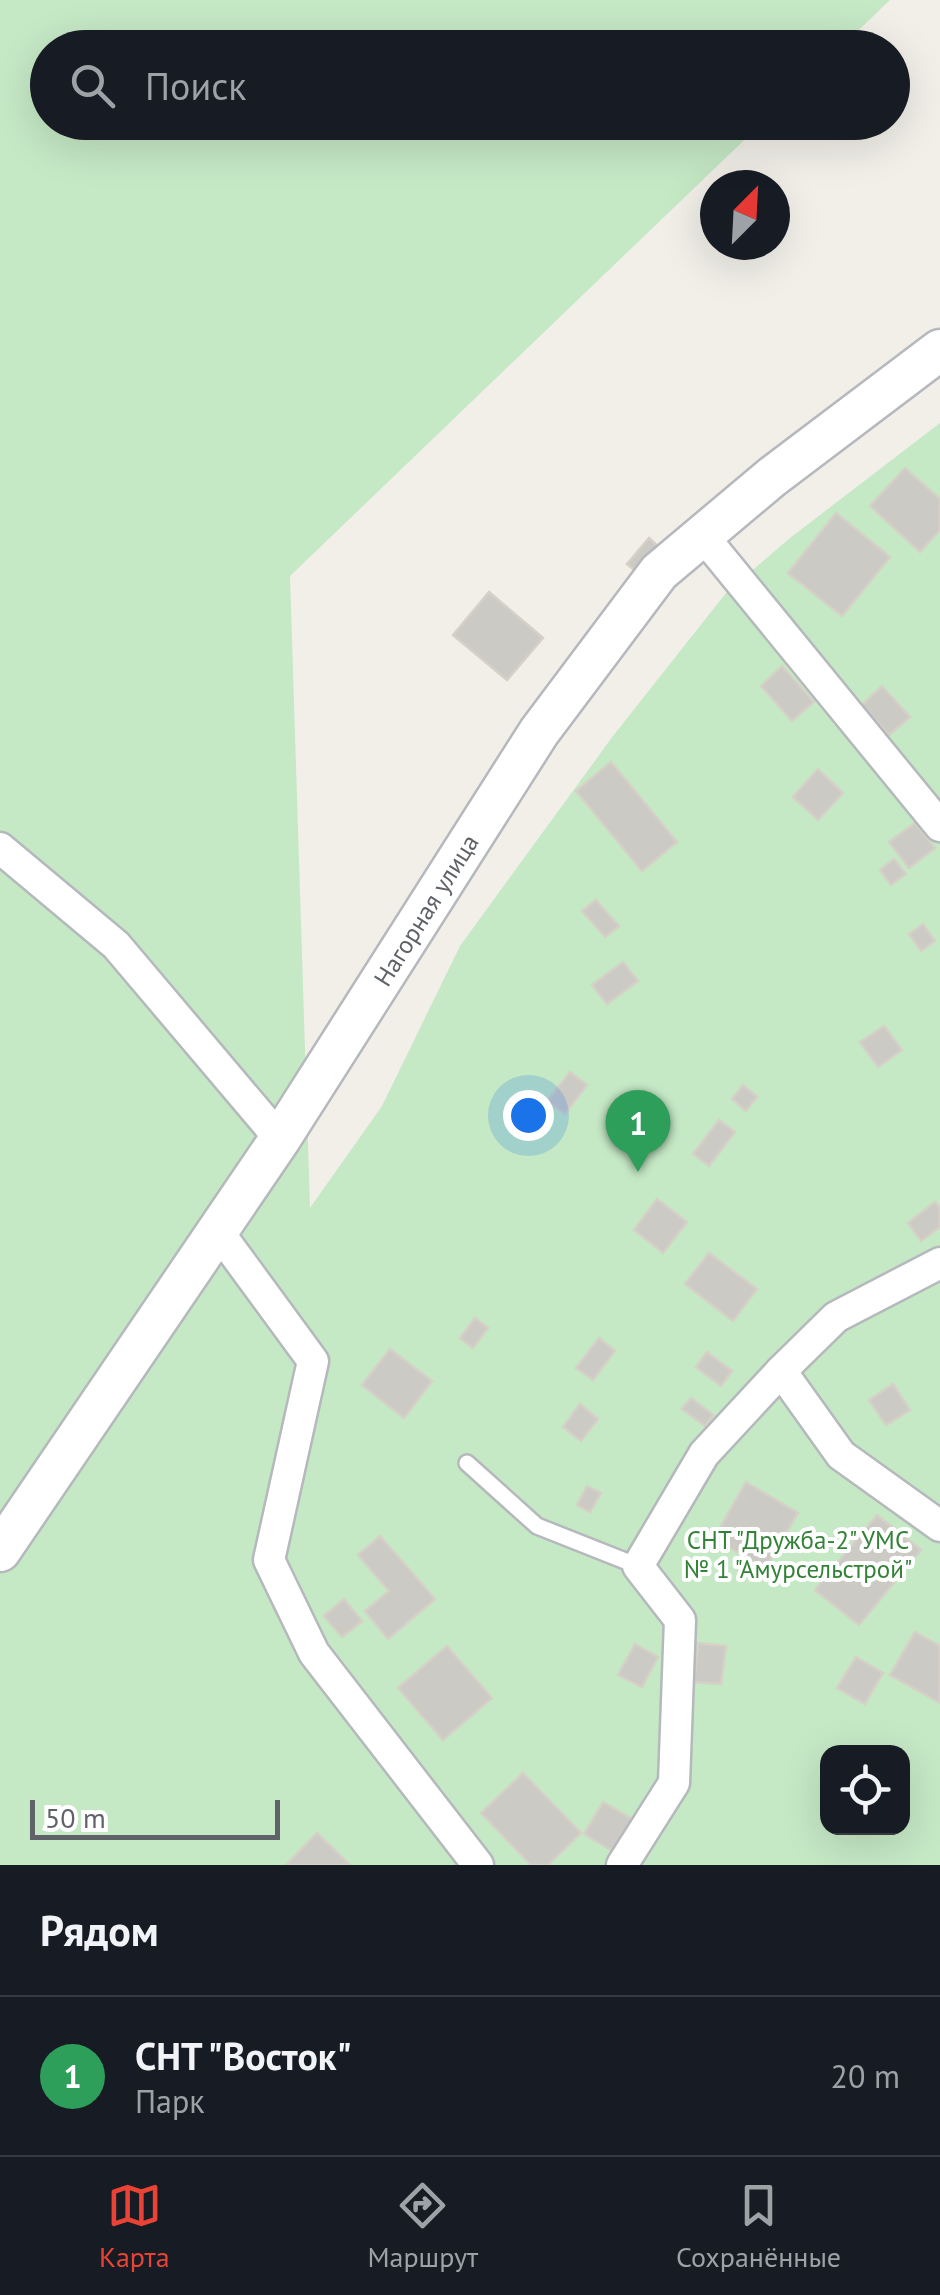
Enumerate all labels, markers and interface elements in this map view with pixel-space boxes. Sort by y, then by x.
search box [30,30,910,140]
icon: search [65,58,120,113]
text: Поиск [145,61,246,110]
north arrow [700,170,790,260]
street label: Нагорная улица [367,828,485,992]
your location [503,1090,554,1141]
pin: 1 [606,1090,670,1172]
park label: СНТ "Дружба-2" УМС № 1 "Амурсельстрой" [684,1524,912,1585]
map controls [820,1745,910,1835]
button: locate [820,1745,910,1835]
scale bar [30,1795,280,1840]
text: 50 m [45,1799,106,1836]
text: Рядом [40,1903,159,1958]
text: СНТ "Восток" [135,2031,352,2080]
text: 1 [63,2055,82,2097]
text: 20 m [831,2055,900,2097]
text: Парк [135,2080,205,2122]
tab: Карта [99,2178,170,2275]
tab: Маршрут [367,2178,478,2275]
tab: Сохранённые [676,2178,841,2275]

